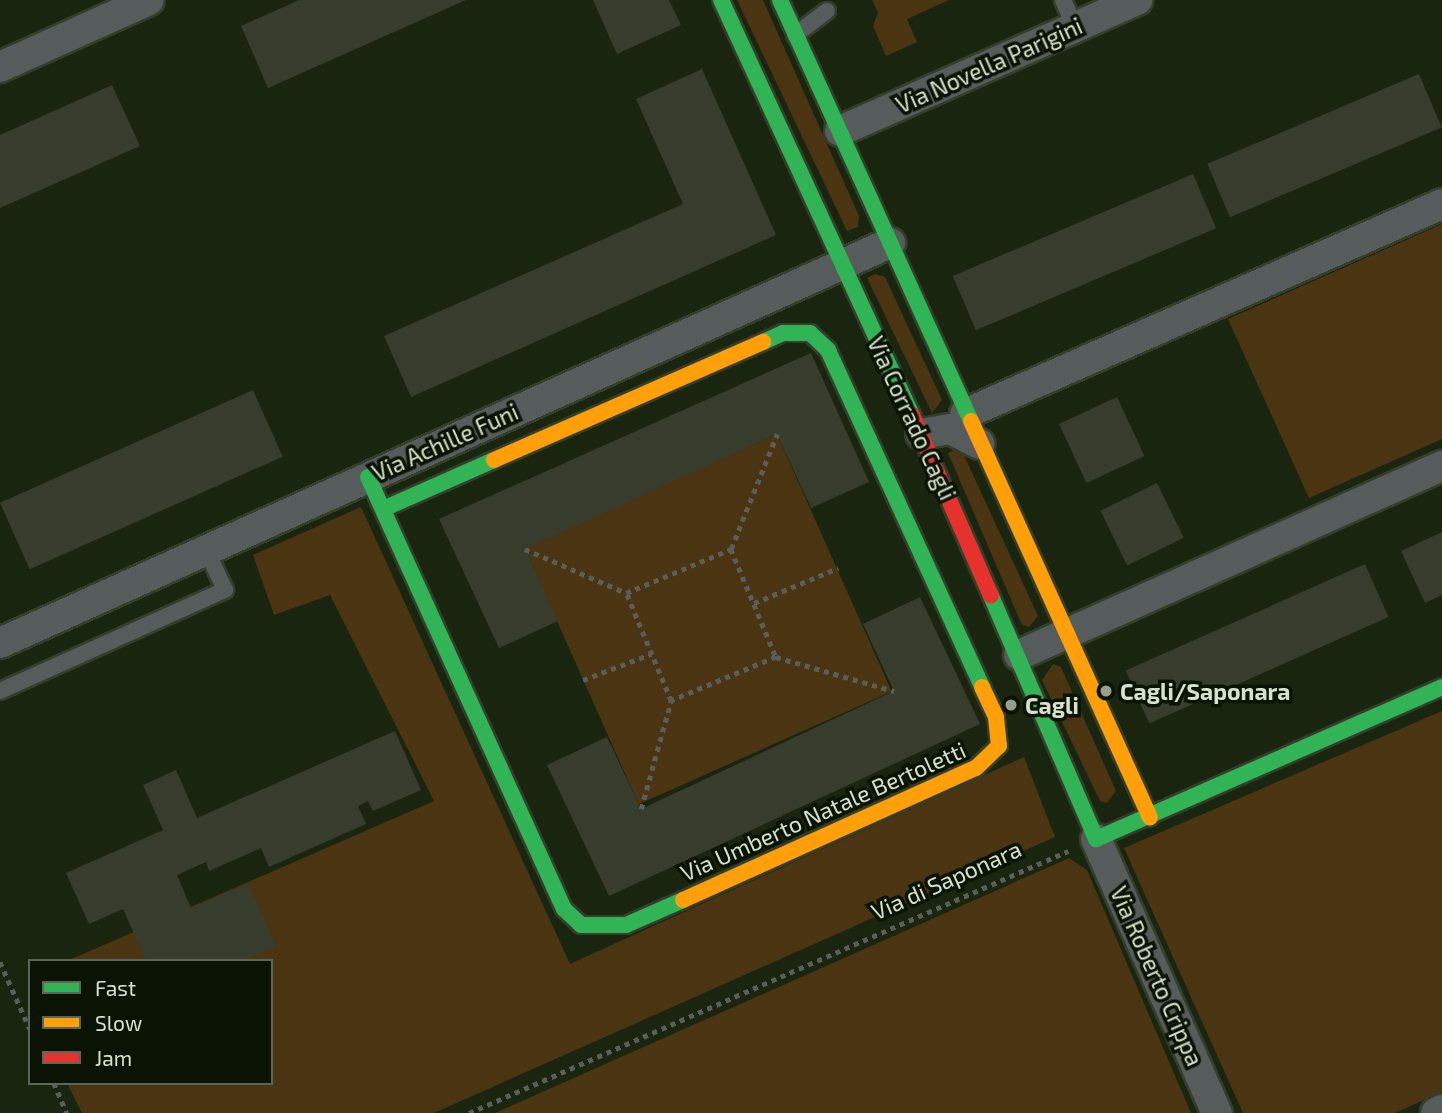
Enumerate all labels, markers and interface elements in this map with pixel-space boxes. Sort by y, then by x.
street label: Via Novella Parigini [892,12,1086,118]
street label: Via Corrado Cagli [862,332,962,504]
street label: Via Achille Funi [367,397,523,487]
place label: Cagli/Saponara [1120,677,1290,705]
marker: Cagli/Saponara [1098,683,1114,699]
place label: Cagli [1025,691,1079,719]
marker: Cagli [1003,697,1019,713]
street label: Via Umberto Natale Bertoletti [676,736,970,886]
street label: Via di Saponara [867,835,1025,925]
street label: Via Roberto Crippa [1105,882,1209,1070]
legend [28,959,273,1085]
text: Fast [95,975,136,1000]
text: Slow [95,1010,142,1035]
text: Jam [95,1045,132,1070]

